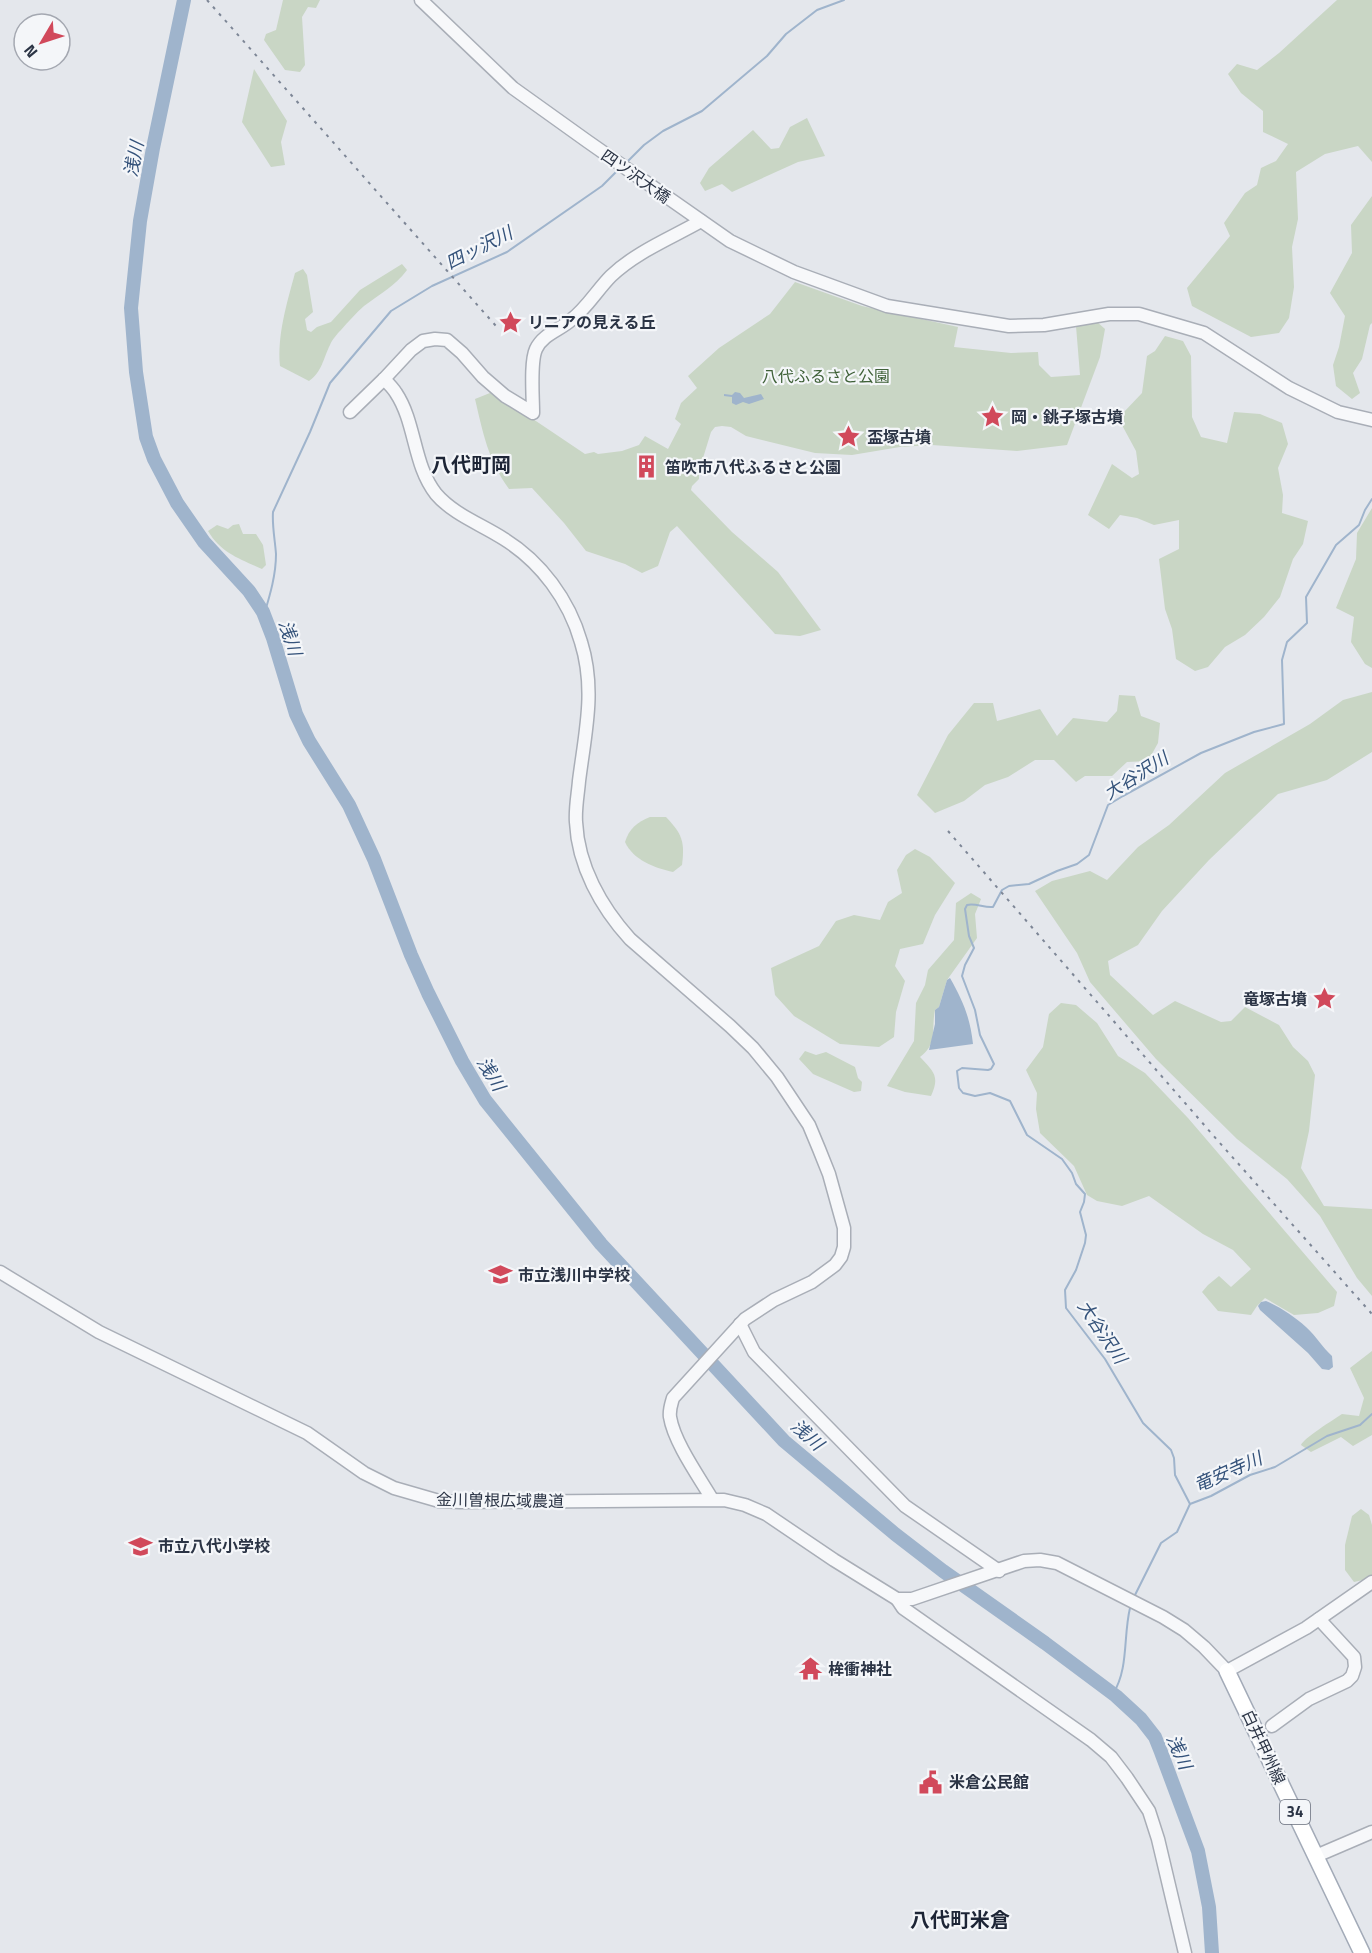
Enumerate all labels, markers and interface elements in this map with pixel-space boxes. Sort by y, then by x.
north arrow [12,12,72,72]
text: N [18,40,43,63]
water label: 浅川 [117,137,151,179]
street label: 四ツ沢大橋 [596,143,676,209]
water label: 四ッ沢川 [441,218,519,276]
place icon: リニアの見える丘 [497,309,523,335]
place label: リニアの見える丘 [528,310,656,334]
park label: 八代ふるさと公園 [762,364,890,388]
place icon: 岡・銚子塚古墳 [980,404,1006,430]
place label: 岡・銚子塚古墳 [1011,405,1123,429]
place icon: 盃塚古墳 [836,424,862,450]
place label: 盃塚古墳 [867,425,931,449]
district label: 八代町岡 [431,449,511,480]
building icon: 笛吹市八代ふるさと公園 [634,454,660,480]
place label: 笛吹市八代ふるさと公園 [665,455,841,479]
water label: 浅川 [272,617,309,661]
water label: 大谷沢川 [1098,744,1175,806]
place icon: 竜塚古墳 [1312,986,1338,1012]
place label: 竜塚古墳 [1243,987,1307,1011]
water label: 浅川 [471,1051,513,1098]
school or university icon: 市立浅川中学校 [487,1262,513,1288]
place label: 市立浅川中学校 [518,1263,630,1287]
water label: 大谷沢川 [1071,1294,1135,1371]
water label: 浅川 [785,1413,831,1458]
water label: 竜安寺川 [1189,1444,1268,1499]
street label: 金川曽根広域農道 [436,1487,564,1513]
school or university icon: 市立八代小学校 [127,1533,153,1559]
place label: 市立八代小学校 [158,1534,270,1558]
temple icon: 桙衝神社 [797,1656,823,1682]
place label: 桙衝神社 [828,1657,892,1681]
street label: 白井甲州線 [1236,1706,1292,1788]
water label: 浅川 [1160,1730,1200,1776]
public building icon: 米倉公民館 [918,1769,944,1795]
place label: 米倉公民館 [949,1770,1029,1794]
road number: 34 [1280,1800,1310,1824]
district label: 八代町米倉 [910,1904,1010,1935]

